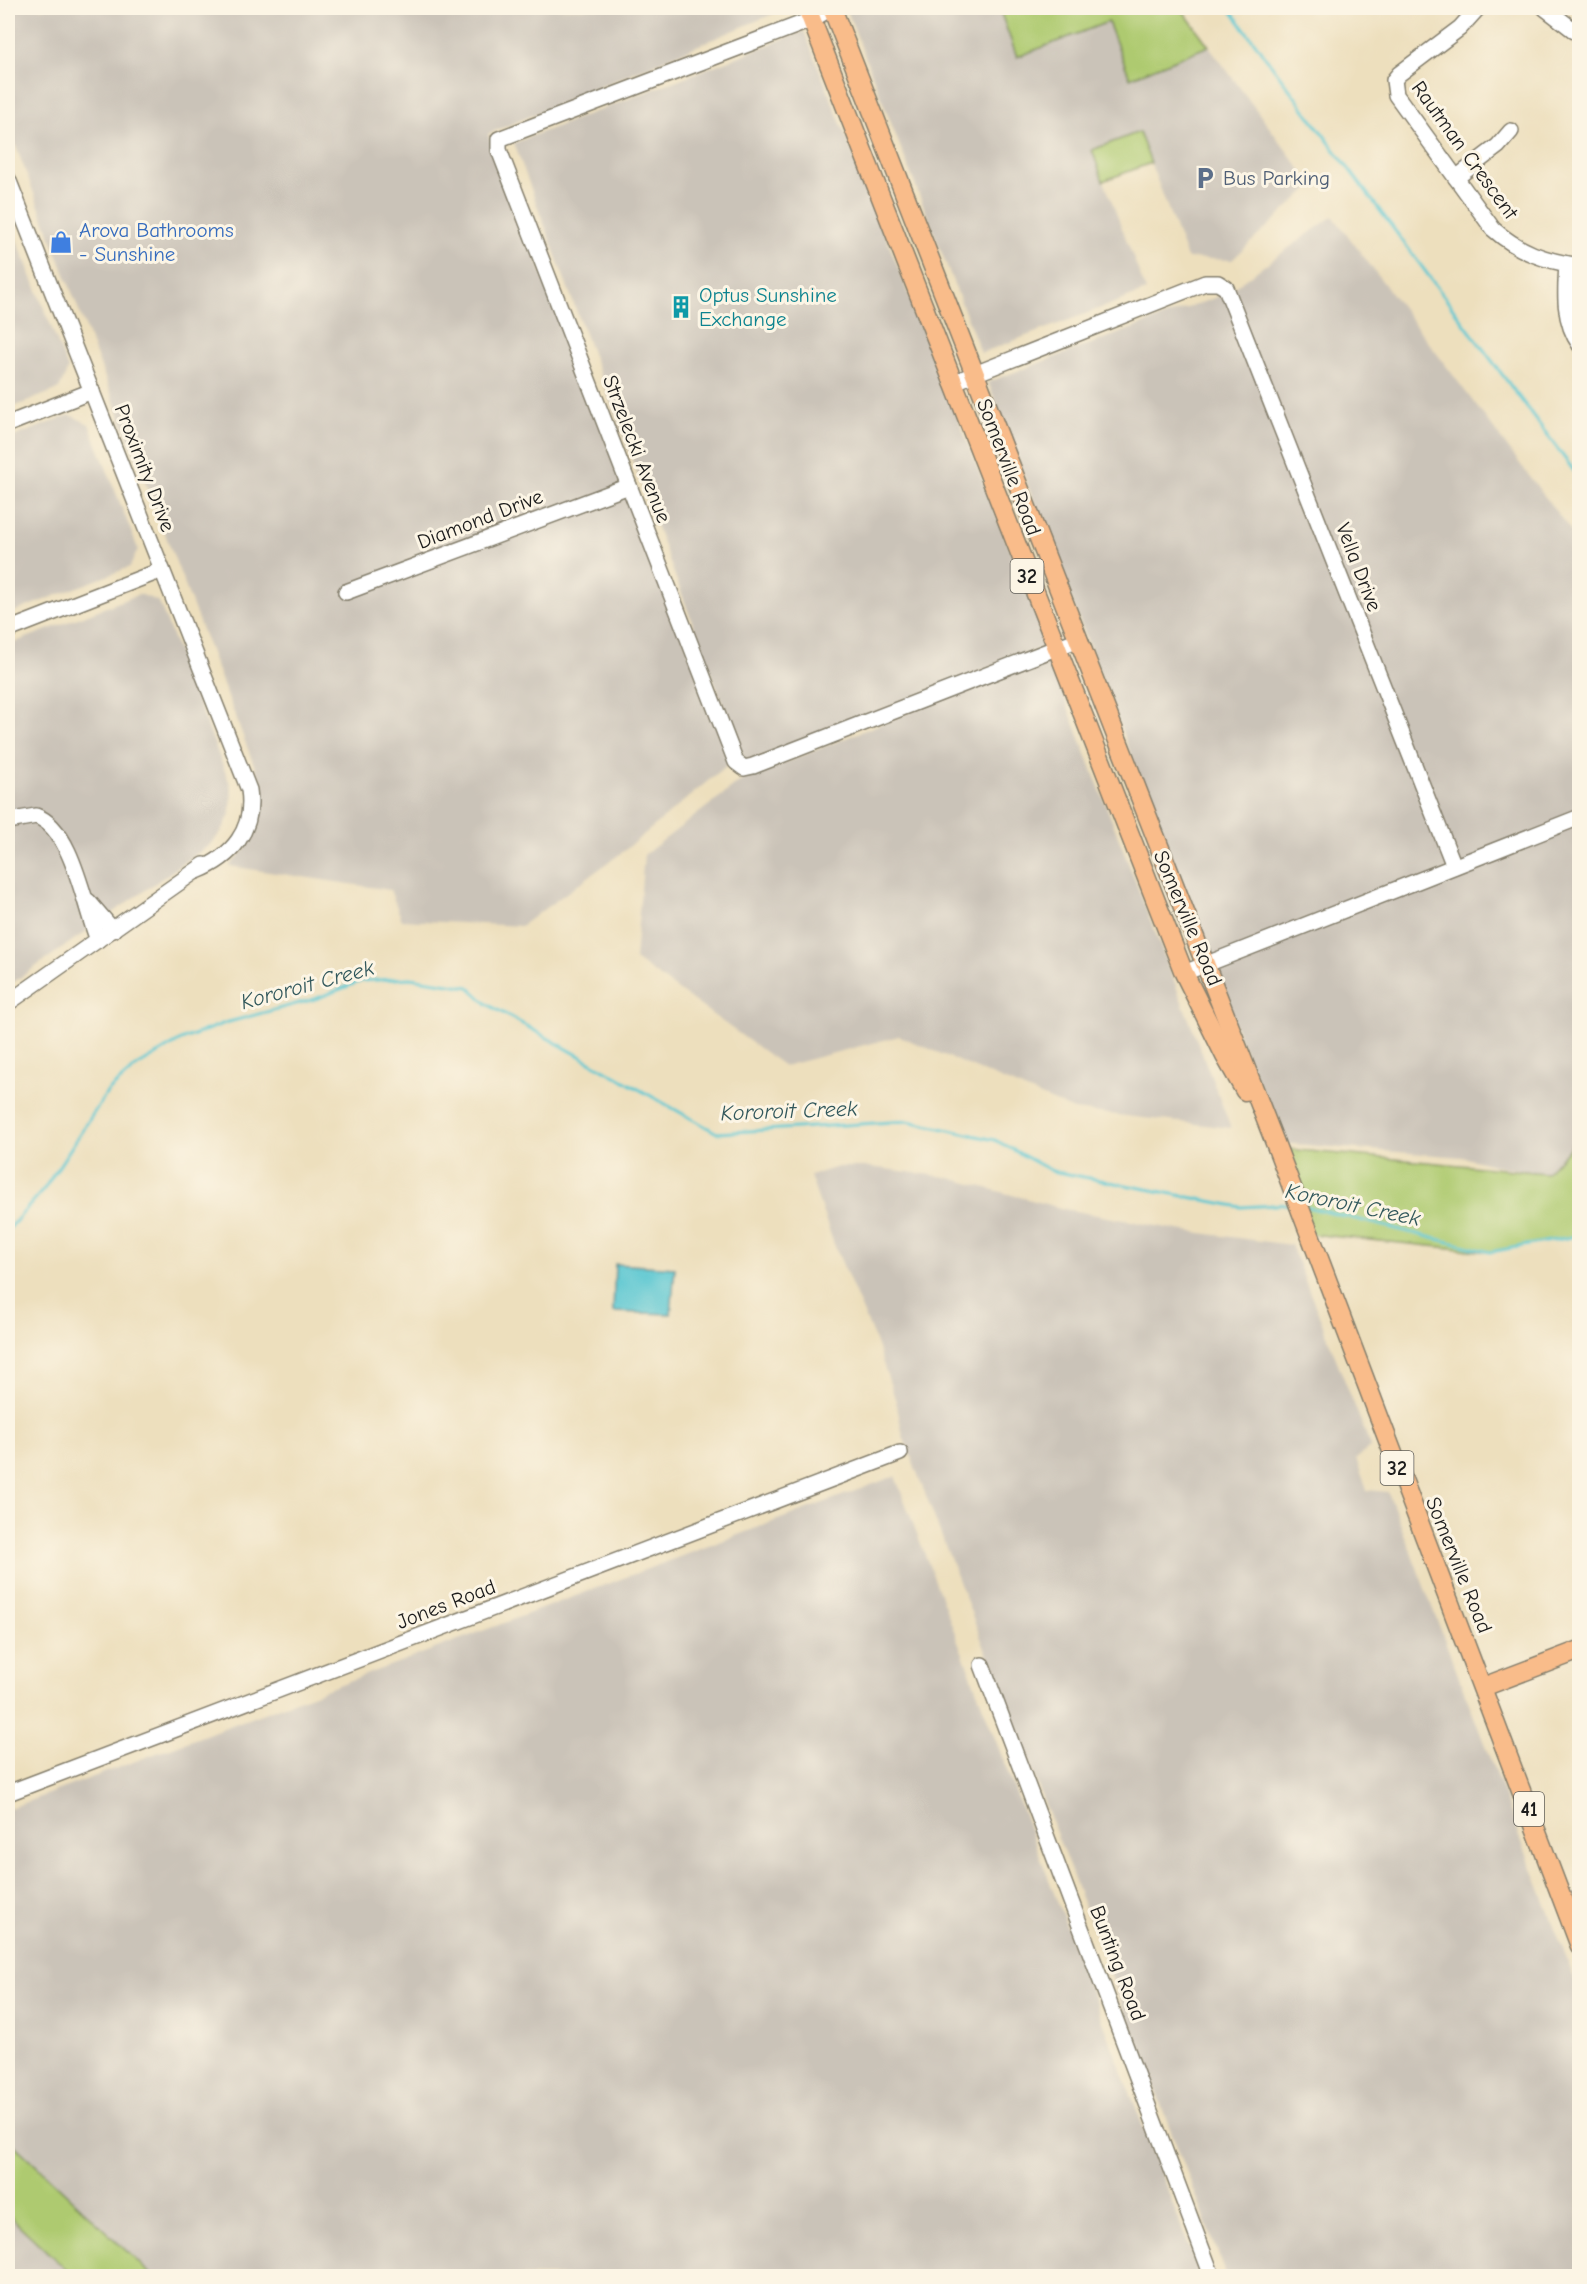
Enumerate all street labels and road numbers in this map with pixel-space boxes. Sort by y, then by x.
street label: Rautman Crescent [1407,76,1524,225]
street label: Strzelecki Avenue [598,372,676,526]
street label: Somerville Road [972,395,1046,539]
street label: Proximity Drive [110,401,180,535]
street label: Diamond Drive [414,484,546,554]
street label: Vella Drive [1331,519,1387,615]
road number: 32 [1010,559,1044,593]
street label: Somerville Road [1149,847,1227,989]
road number: 32 [1380,1451,1414,1485]
street label: Somerville Road [1421,1493,1497,1637]
street label: Jones Road [393,1574,499,1634]
road number: 41 [1514,1792,1544,1826]
street label: Bunting Road [1085,1902,1151,2024]

